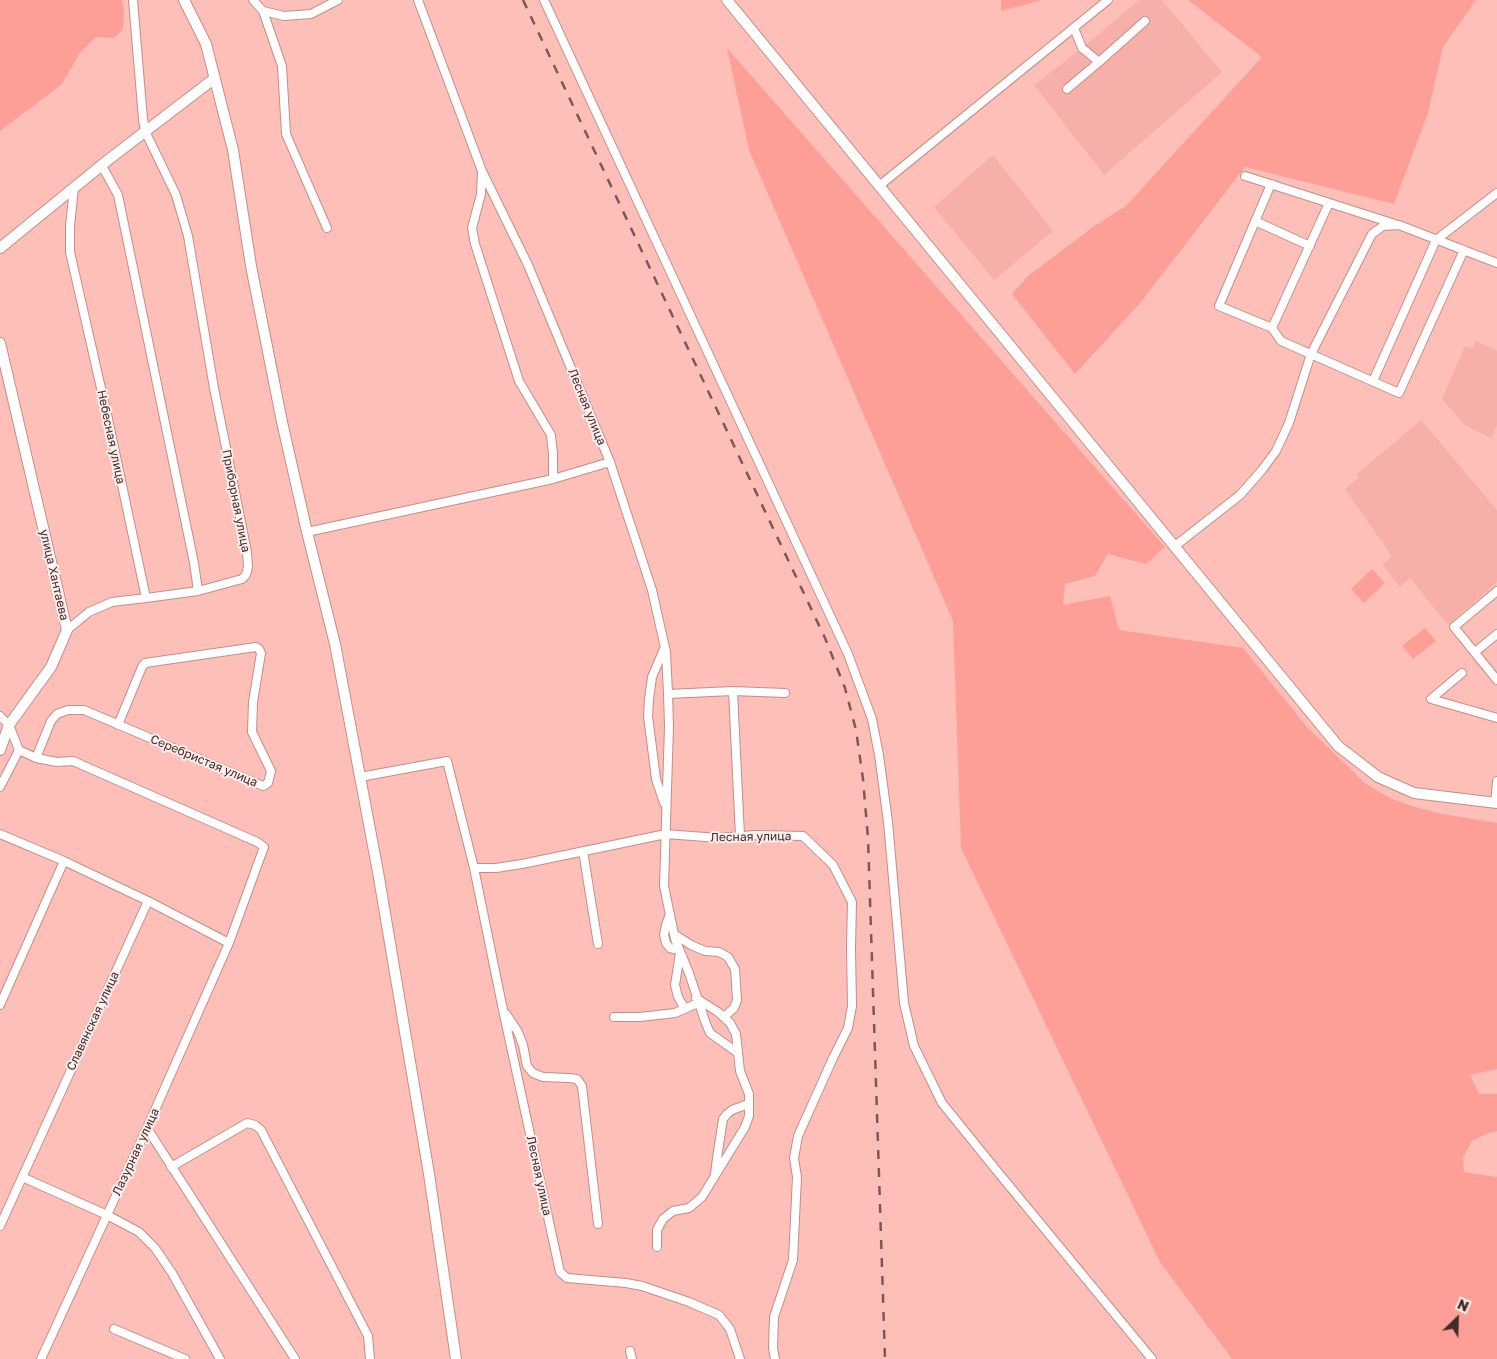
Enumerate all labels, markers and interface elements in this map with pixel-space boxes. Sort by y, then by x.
street label: Лесная улица [565,367,609,447]
street label: Небесная улица [94,389,128,485]
street label: Приборная улица [219,448,253,554]
street label: улица Хантаева [37,528,71,622]
street label: Серебристая улица [148,732,260,790]
street label: Лесная улица [710,829,792,845]
street label: Славянская улица [64,969,122,1073]
street label: Лазурная улица [109,1106,163,1198]
street label: Лесная улица [524,1135,554,1217]
north arrow [1432,1294,1482,1344]
text: N [1455,1295,1472,1315]

